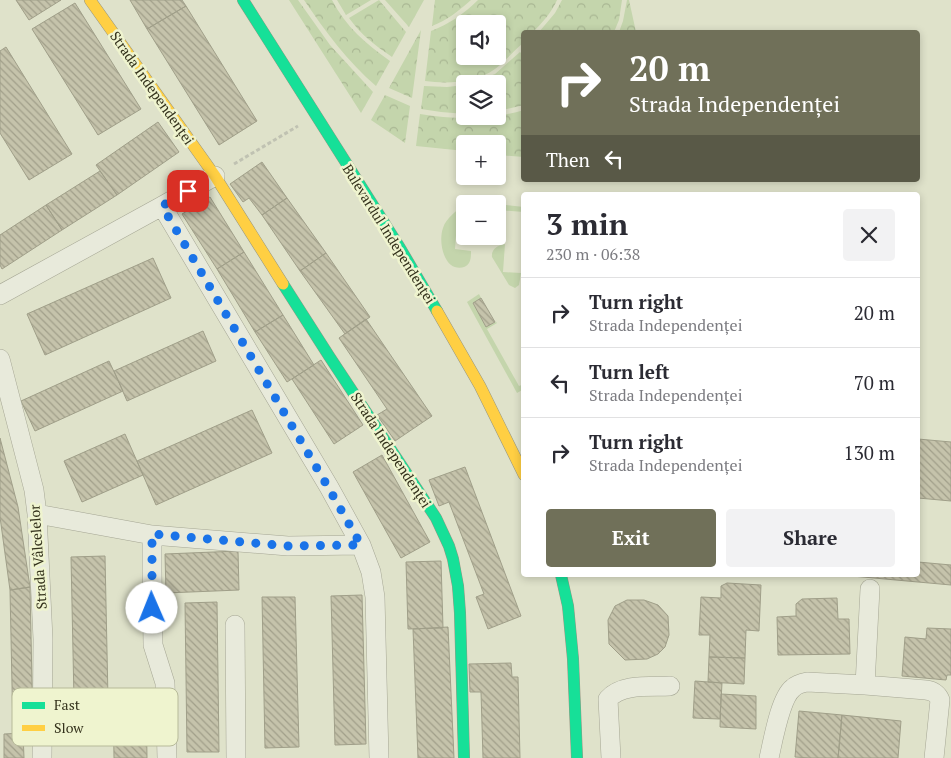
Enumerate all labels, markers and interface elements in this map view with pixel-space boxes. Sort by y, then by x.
map controls [456,15,506,245]
button: sound [456,15,506,65]
street label: Strada Independenței [106,27,199,148]
text: 20 m [629,45,710,91]
icon: right [546,50,611,115]
button: layers [456,75,506,125]
text: Strada Independenței [629,89,840,118]
button: + [456,135,506,185]
icon: left [600,145,628,173]
text: Then [546,147,590,172]
street label: Bulevardul Independenței [339,160,440,307]
pin [167,170,209,212]
icon: arrive [174,177,202,205]
button: − [456,195,506,245]
text: 3 min [546,204,628,244]
button: close [843,209,895,261]
text: 230 m · 06:38 [546,243,640,265]
text: Turn right [589,289,683,314]
icon: right [546,299,574,327]
text: 20 m [854,300,895,325]
text: Strada Independenței [589,314,743,336]
text: Turn left [589,359,670,384]
icon: left [546,369,574,397]
text: 70 m [854,370,895,395]
text: Strada Independenței [589,384,743,406]
street label: Strada Independenței [347,388,436,511]
text: Turn right [589,429,683,454]
icon: right [546,439,574,467]
text: 130 m [844,440,895,465]
text: Strada Independenței [589,454,743,476]
street label: Strada Vâlcelelor [24,503,51,610]
button: Exit [546,509,716,567]
button: Share [726,509,895,567]
position arrow [125,581,177,633]
legend [12,688,178,746]
text: Fast [54,695,81,714]
text: Slow [54,718,84,737]

